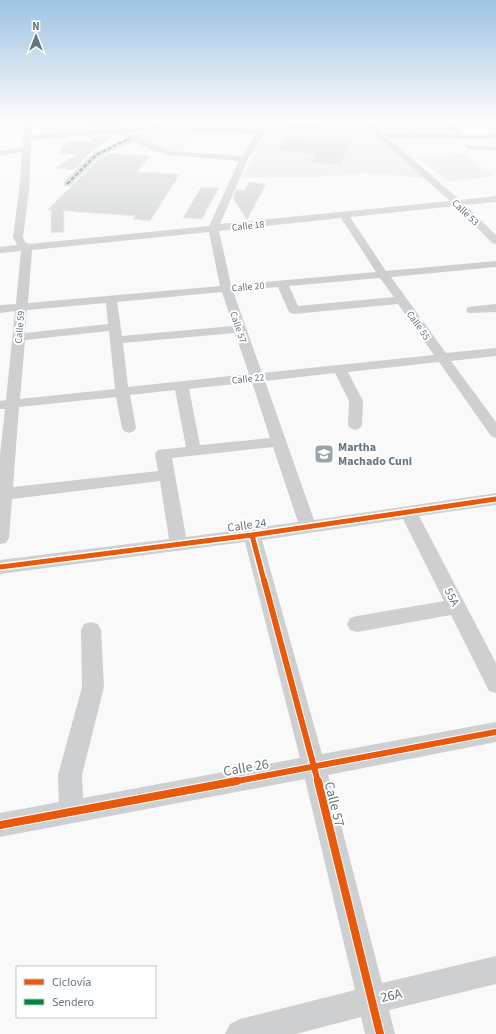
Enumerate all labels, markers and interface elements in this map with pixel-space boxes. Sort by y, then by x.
north arrow [16,16,56,56]
text: N [32,19,40,34]
street label: Calle 53 [449,196,482,229]
street label: Calle 18 [231,217,265,235]
street label: Calle 20 [231,279,265,295]
street label: Calle 55 [403,308,433,343]
street label: Calle 59 [12,310,28,344]
street label: Calle 57 [226,310,250,345]
street label: Calle 22 [231,370,265,388]
place label: Martha Machado Cuni [338,439,412,470]
school or university icon: Martha Machado Cuni [313,443,335,465]
street label: Calle 24 [226,514,268,537]
street label: 55A [440,585,464,610]
street label: Calle 26 [222,754,271,782]
street label: Calle 57 [319,780,349,829]
legend [16,966,156,1018]
text: Ciclovía [52,974,91,991]
street label: 26A [378,984,404,1008]
text: Sendero [52,994,94,1011]

